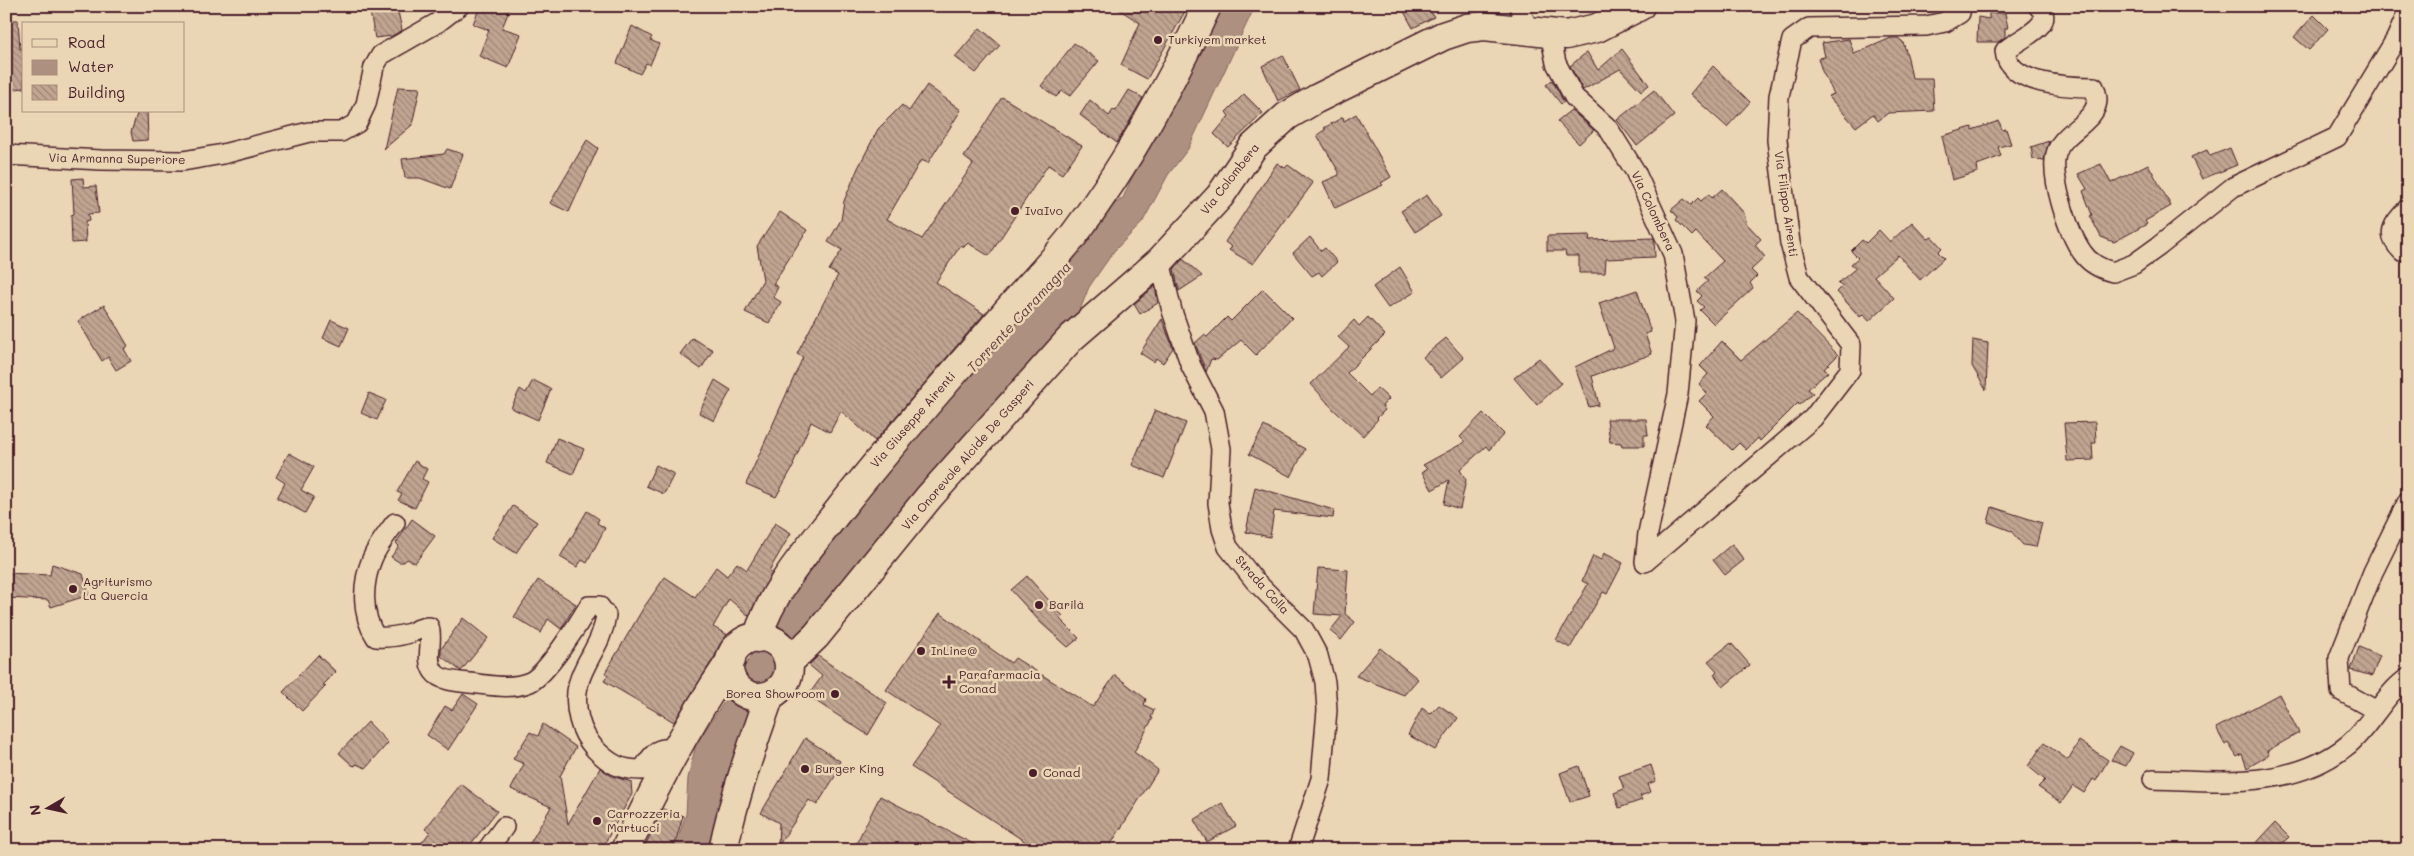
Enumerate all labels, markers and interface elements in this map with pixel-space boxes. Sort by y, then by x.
legend [22,22,185,112]
place label: Turkiyem market [1168,31,1267,47]
text: Road [68,32,105,52]
marker: Turkiyem market [1152,34,1164,46]
text: Water [68,56,114,76]
text: Building [68,82,125,102]
street label: Via Colombera [1196,139,1262,217]
street label: Via Armanna Superiore [48,149,186,167]
street label: Via Filippo Airenti [1772,150,1802,258]
street label: Via Colombera [1628,168,1679,253]
place label: IvaIvo [1025,202,1063,218]
marker: IvaIvo [1009,205,1021,217]
water label: Torrente Caramagna [962,257,1075,376]
street label: Via Giuseppe Airenti [866,368,958,471]
street label: Via Onorevole Alcide De Gasperi [897,376,1037,533]
street label: Strada Colla [1232,552,1293,617]
place label: Agriturismo La Quercia [83,573,152,603]
marker: Agriturismo La Quercia [67,583,79,595]
place label: Barilà [1049,596,1084,612]
marker: Barilà [1033,599,1045,611]
place label: InLine@ [931,642,978,658]
marker: InLine@ [915,645,927,657]
place label: Parafarmacia Conad [959,666,1041,696]
marker: Parafarmacia Conad [943,676,955,688]
place label: Borea Showroom [726,685,825,701]
marker: Borea Showroom [829,688,841,700]
place label: Burger King [815,760,884,776]
marker: Burger King [799,763,811,775]
place label: Conad [1043,764,1081,780]
marker: Conad [1027,767,1039,779]
north arrow [22,784,72,834]
text: N [24,803,45,817]
place label: Carrozzeria Martucci [607,805,680,835]
marker: Carrozzeria Martucci [591,815,603,827]

